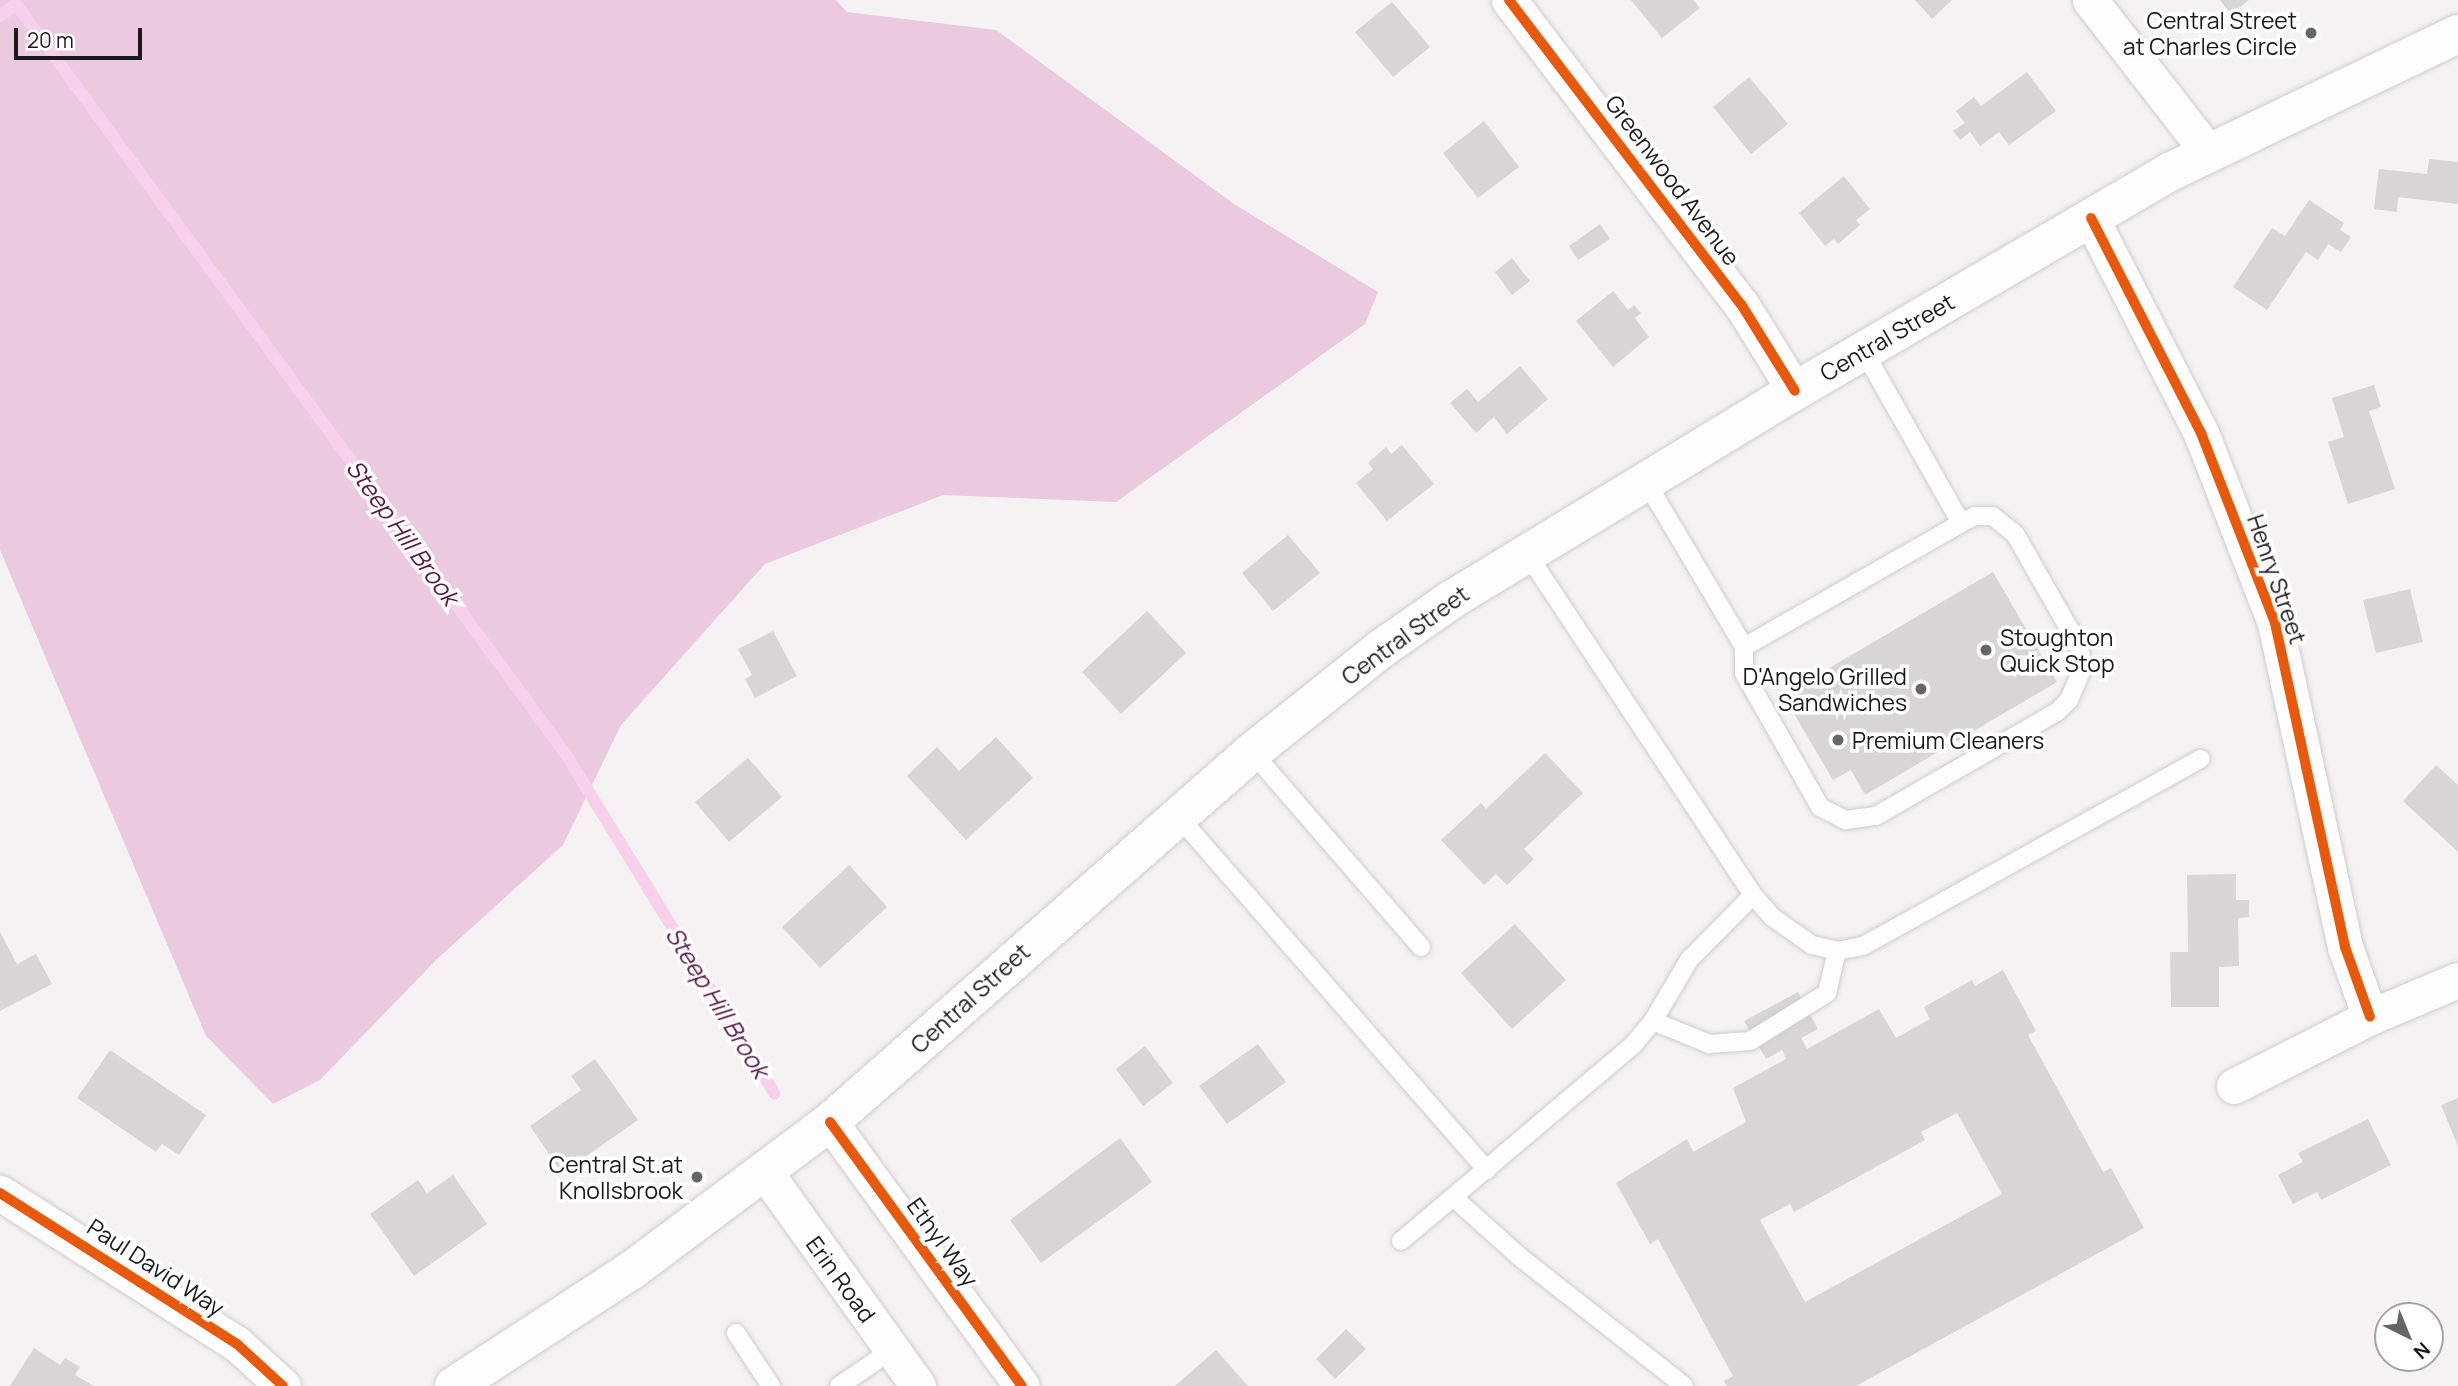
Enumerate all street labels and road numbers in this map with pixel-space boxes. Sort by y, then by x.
street label: Greenwood Avenue [1600,89,1746,271]
street label: Central Street [1815,287,1959,387]
street label: Henry Street [2242,511,2312,647]
street label: Central Street [1336,580,1474,690]
street label: Central Street [905,937,1035,1059]
street label: Ethyl Way [902,1192,984,1292]
street label: Paul David Way [82,1213,230,1321]
street label: Erin Road [801,1231,881,1327]

